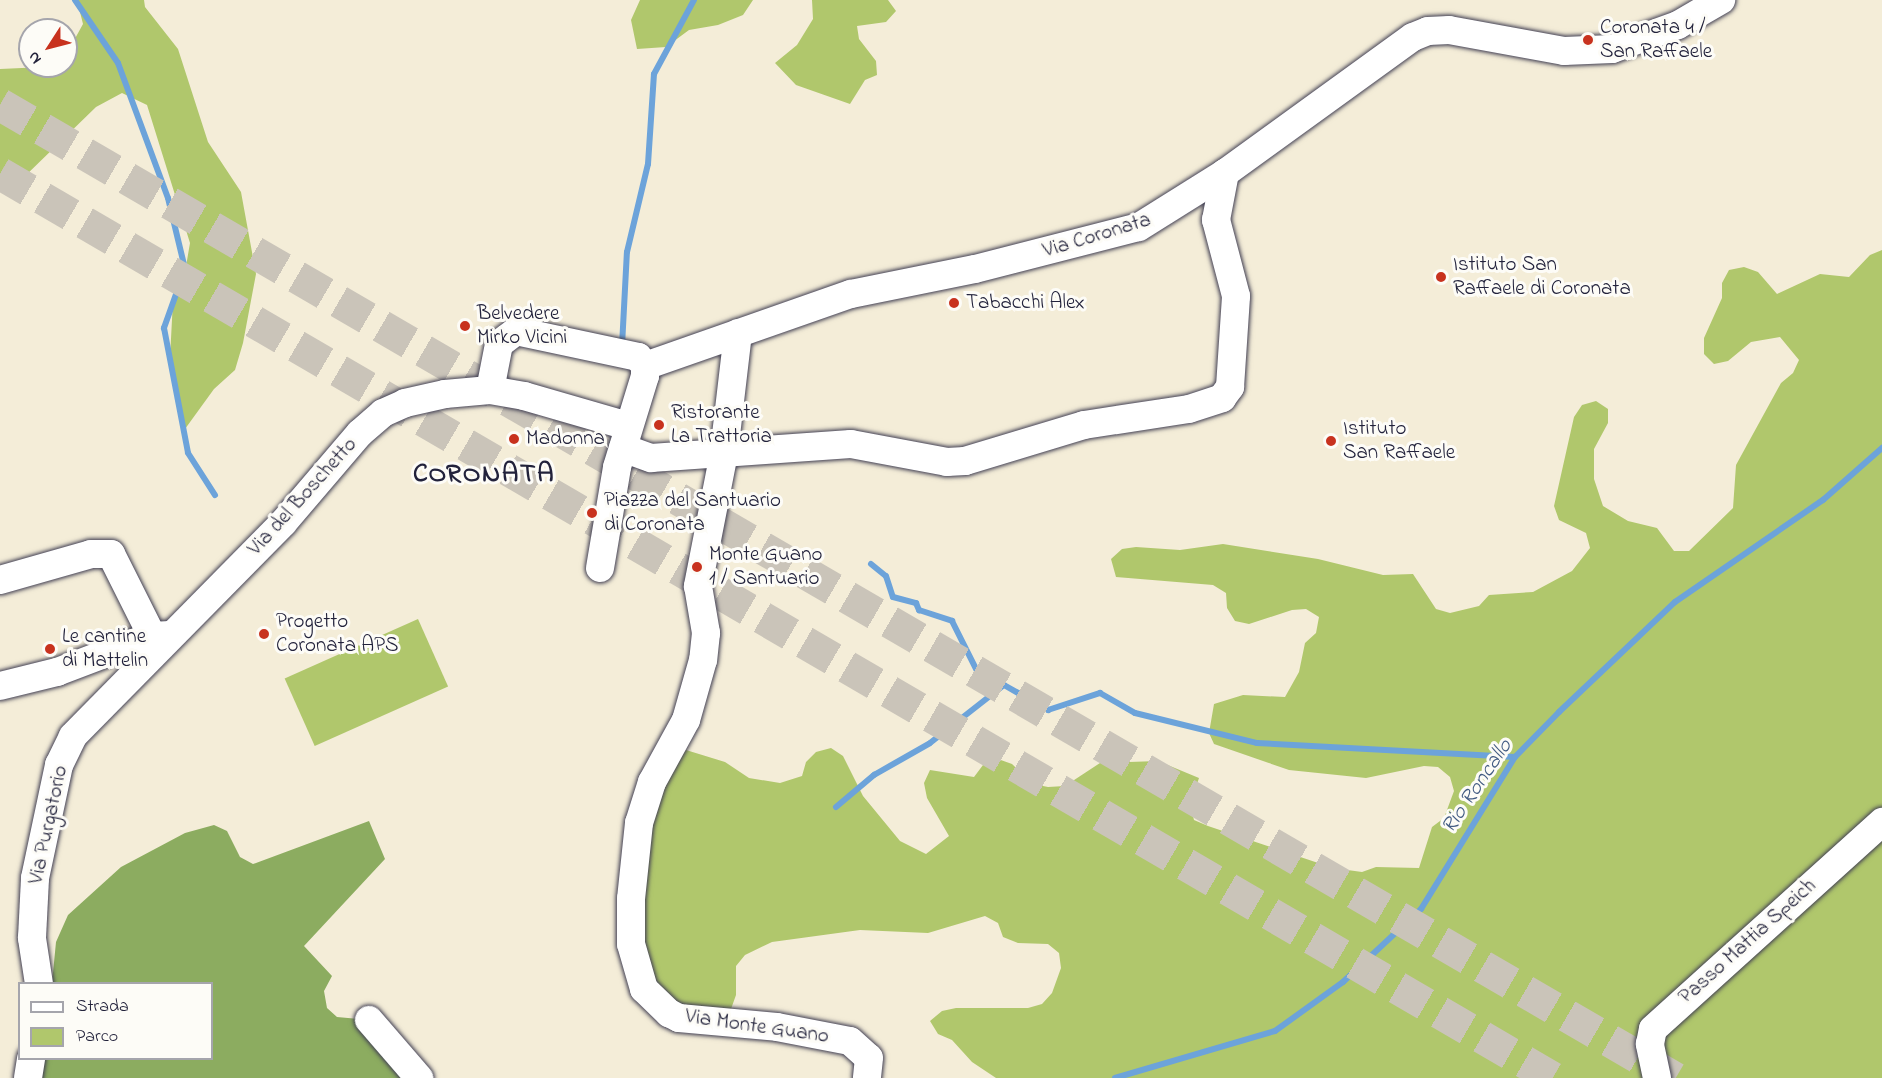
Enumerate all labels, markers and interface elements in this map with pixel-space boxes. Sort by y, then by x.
place label: Coronata 4 / San Raffaele [1600,15,1712,65]
north arrow [18,18,78,78]
marker: Coronata 4 / San Raffaele [1581,33,1595,47]
text: N [22,46,48,69]
street label: Via Coronata [1040,208,1154,264]
place label: Istituto San Raffaele di Coronata [1453,252,1631,302]
marker: Istituto San Raffaele di Coronata [1434,270,1448,284]
place label: Tabacchi Alex [966,290,1085,316]
marker: Tabacchi Alex [947,296,961,310]
place label: Belvedere Mirko Vicini [477,301,567,351]
marker: Belvedere Mirko Vicini [458,319,472,333]
place label: Ristorante La Trattoria [671,400,772,450]
place label: Istituto San Raffaele [1343,416,1455,466]
marker: Ristorante La Trattoria [652,418,666,432]
place label: Madonna [526,426,605,452]
marker: Madonna [507,432,521,446]
street label: Via del Boschetto [243,433,363,561]
marker: Istituto San Raffaele [1324,434,1338,448]
district label: CORONATA [413,459,555,491]
place label: Piazza del Santuario di Coronata [604,488,781,538]
marker: Piazza del Santuario di Coronata [585,506,599,520]
place label: Monte Guano 1 / Santuario [709,542,822,592]
marker: Monte Guano 1 / Santuario [690,560,704,574]
place label: Progetto Coronata APS [276,609,399,659]
place label: Le cantine di Mattelin [62,624,148,674]
marker: Progetto Coronata APS [257,627,271,641]
marker: Le cantine di Mattelin [43,642,57,656]
water label: Rio Roncallo [1437,735,1519,839]
street label: Via Purgatorio [24,763,74,887]
street label: Passo Mattia Speich [1674,874,1822,1010]
legend [18,982,213,1060]
text: Strada [76,994,129,1020]
street label: Via Monte Guano [684,1004,830,1050]
text: Parco [76,1024,118,1050]

